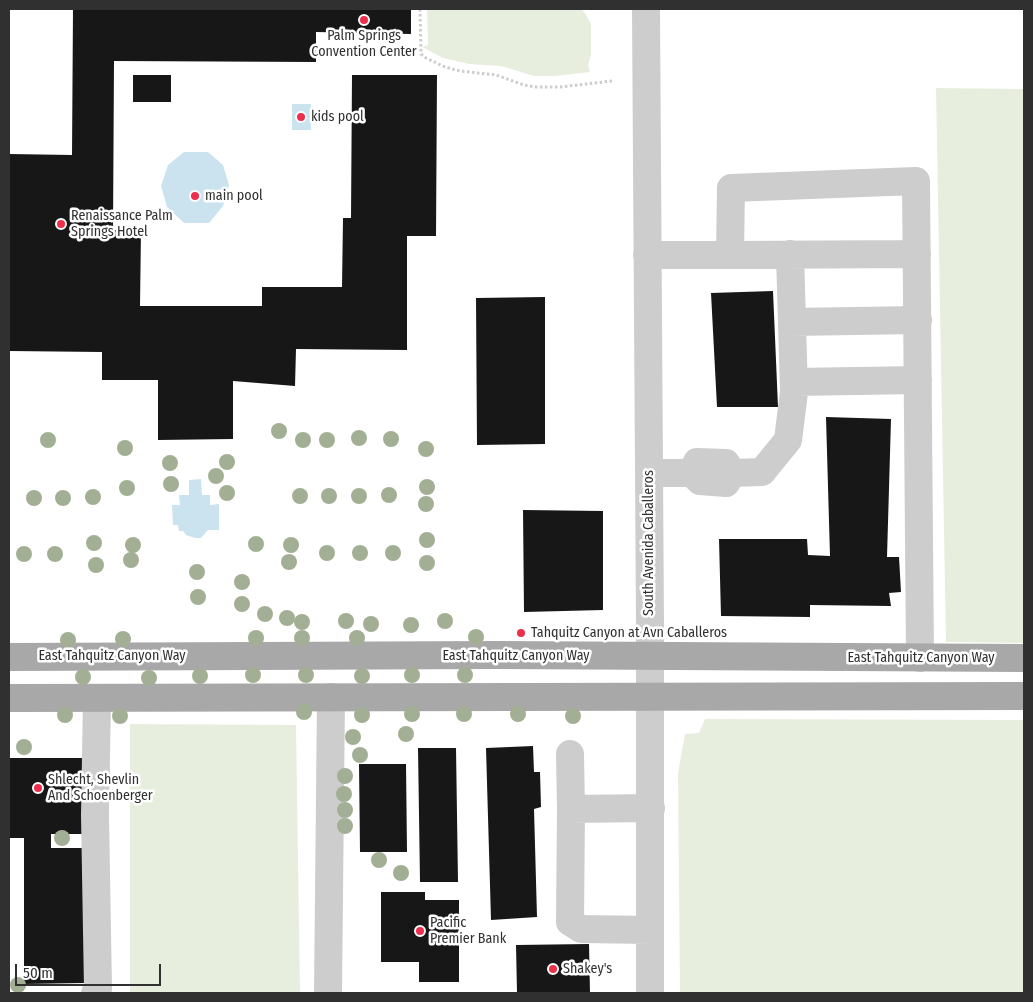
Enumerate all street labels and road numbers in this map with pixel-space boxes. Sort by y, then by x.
street label: South Avenida Caballeros [641,470,657,616]
street label: East Tahquitz Canyon Way [38,648,186,664]
street label: East Tahquitz Canyon Way [442,648,590,664]
street label: East Tahquitz Canyon Way [847,650,995,666]

